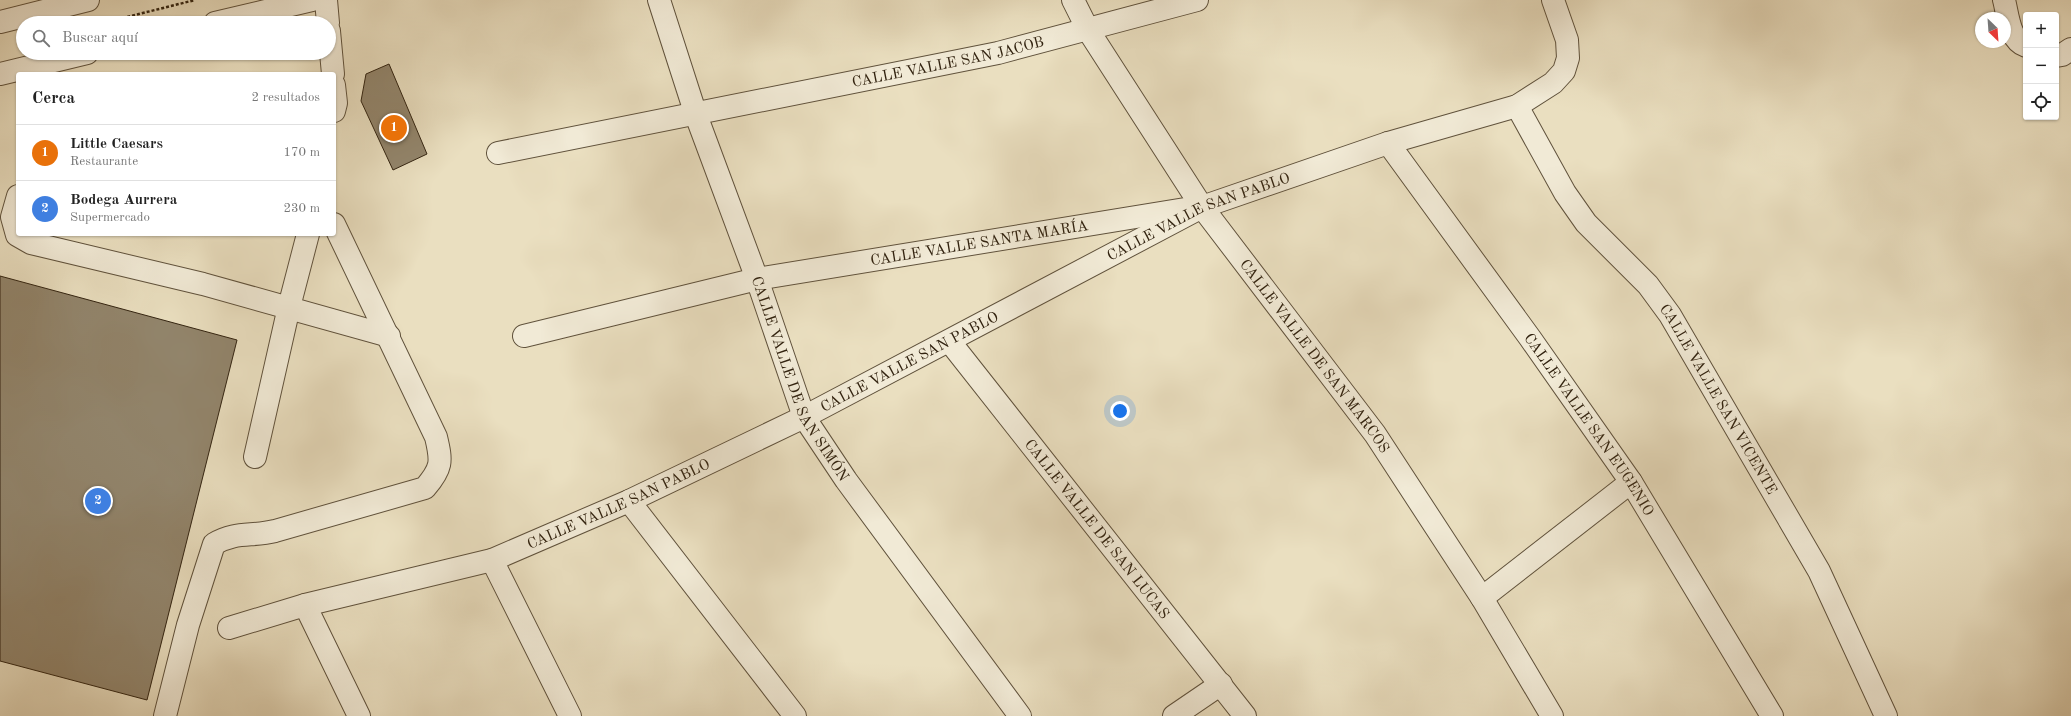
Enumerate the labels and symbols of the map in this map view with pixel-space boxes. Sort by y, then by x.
north arrow [1975,12,2011,48]
street label: CALLE VALLE SAN JACOB [851,35,1046,91]
pin: 1 [381,113,407,143]
street label: CALLE VALLE SAN PABLO [1105,171,1292,265]
street label: CALLE VALLE SANTA MARÍA [869,218,1090,269]
street label: CALLE VALLE DE SAN MARCOS [1236,257,1391,456]
street label: CALLE VALLE DE SAN SIMÓN [748,275,851,485]
street label: CALLE VALLE SAN VICENTE [1656,302,1779,498]
street label: CALLE VALLE SAN PABLO [819,310,1001,416]
street label: CALLE VALLE SAN EUGENIO [1520,331,1656,519]
your location [1110,401,1130,421]
street label: CALLE VALLE DE SAN LUCAS [1021,437,1171,622]
street label: CALLE VALLE SAN PABLO [525,457,713,553]
pin: 2 [85,486,111,516]

